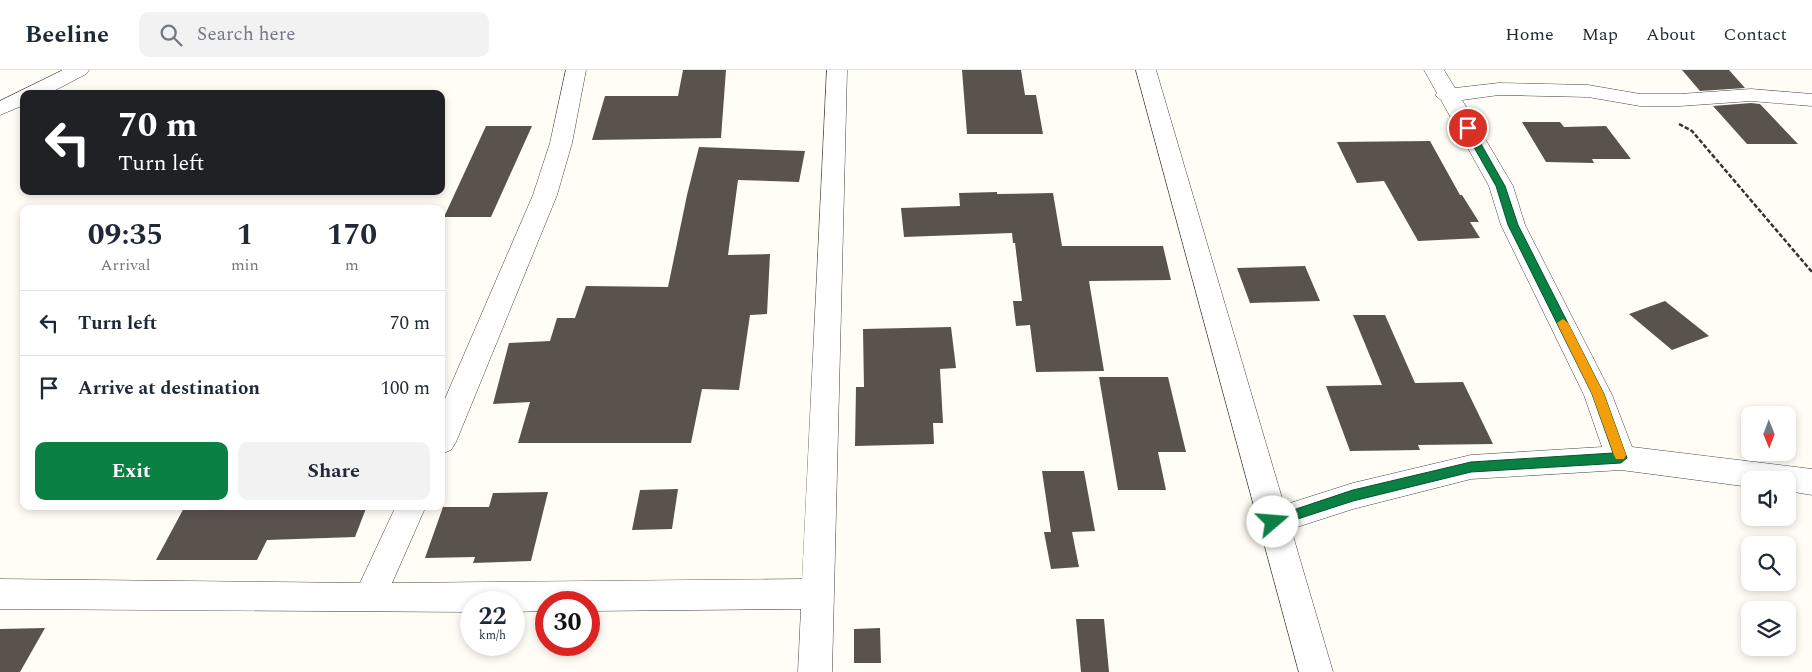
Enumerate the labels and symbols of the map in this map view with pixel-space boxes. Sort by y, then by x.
pin [1447,107,1489,149]
north arrow [1741,406,1796,461]
position arrow [1246,495,1298,547]
speed limit sign: 30 [535,591,600,656]

